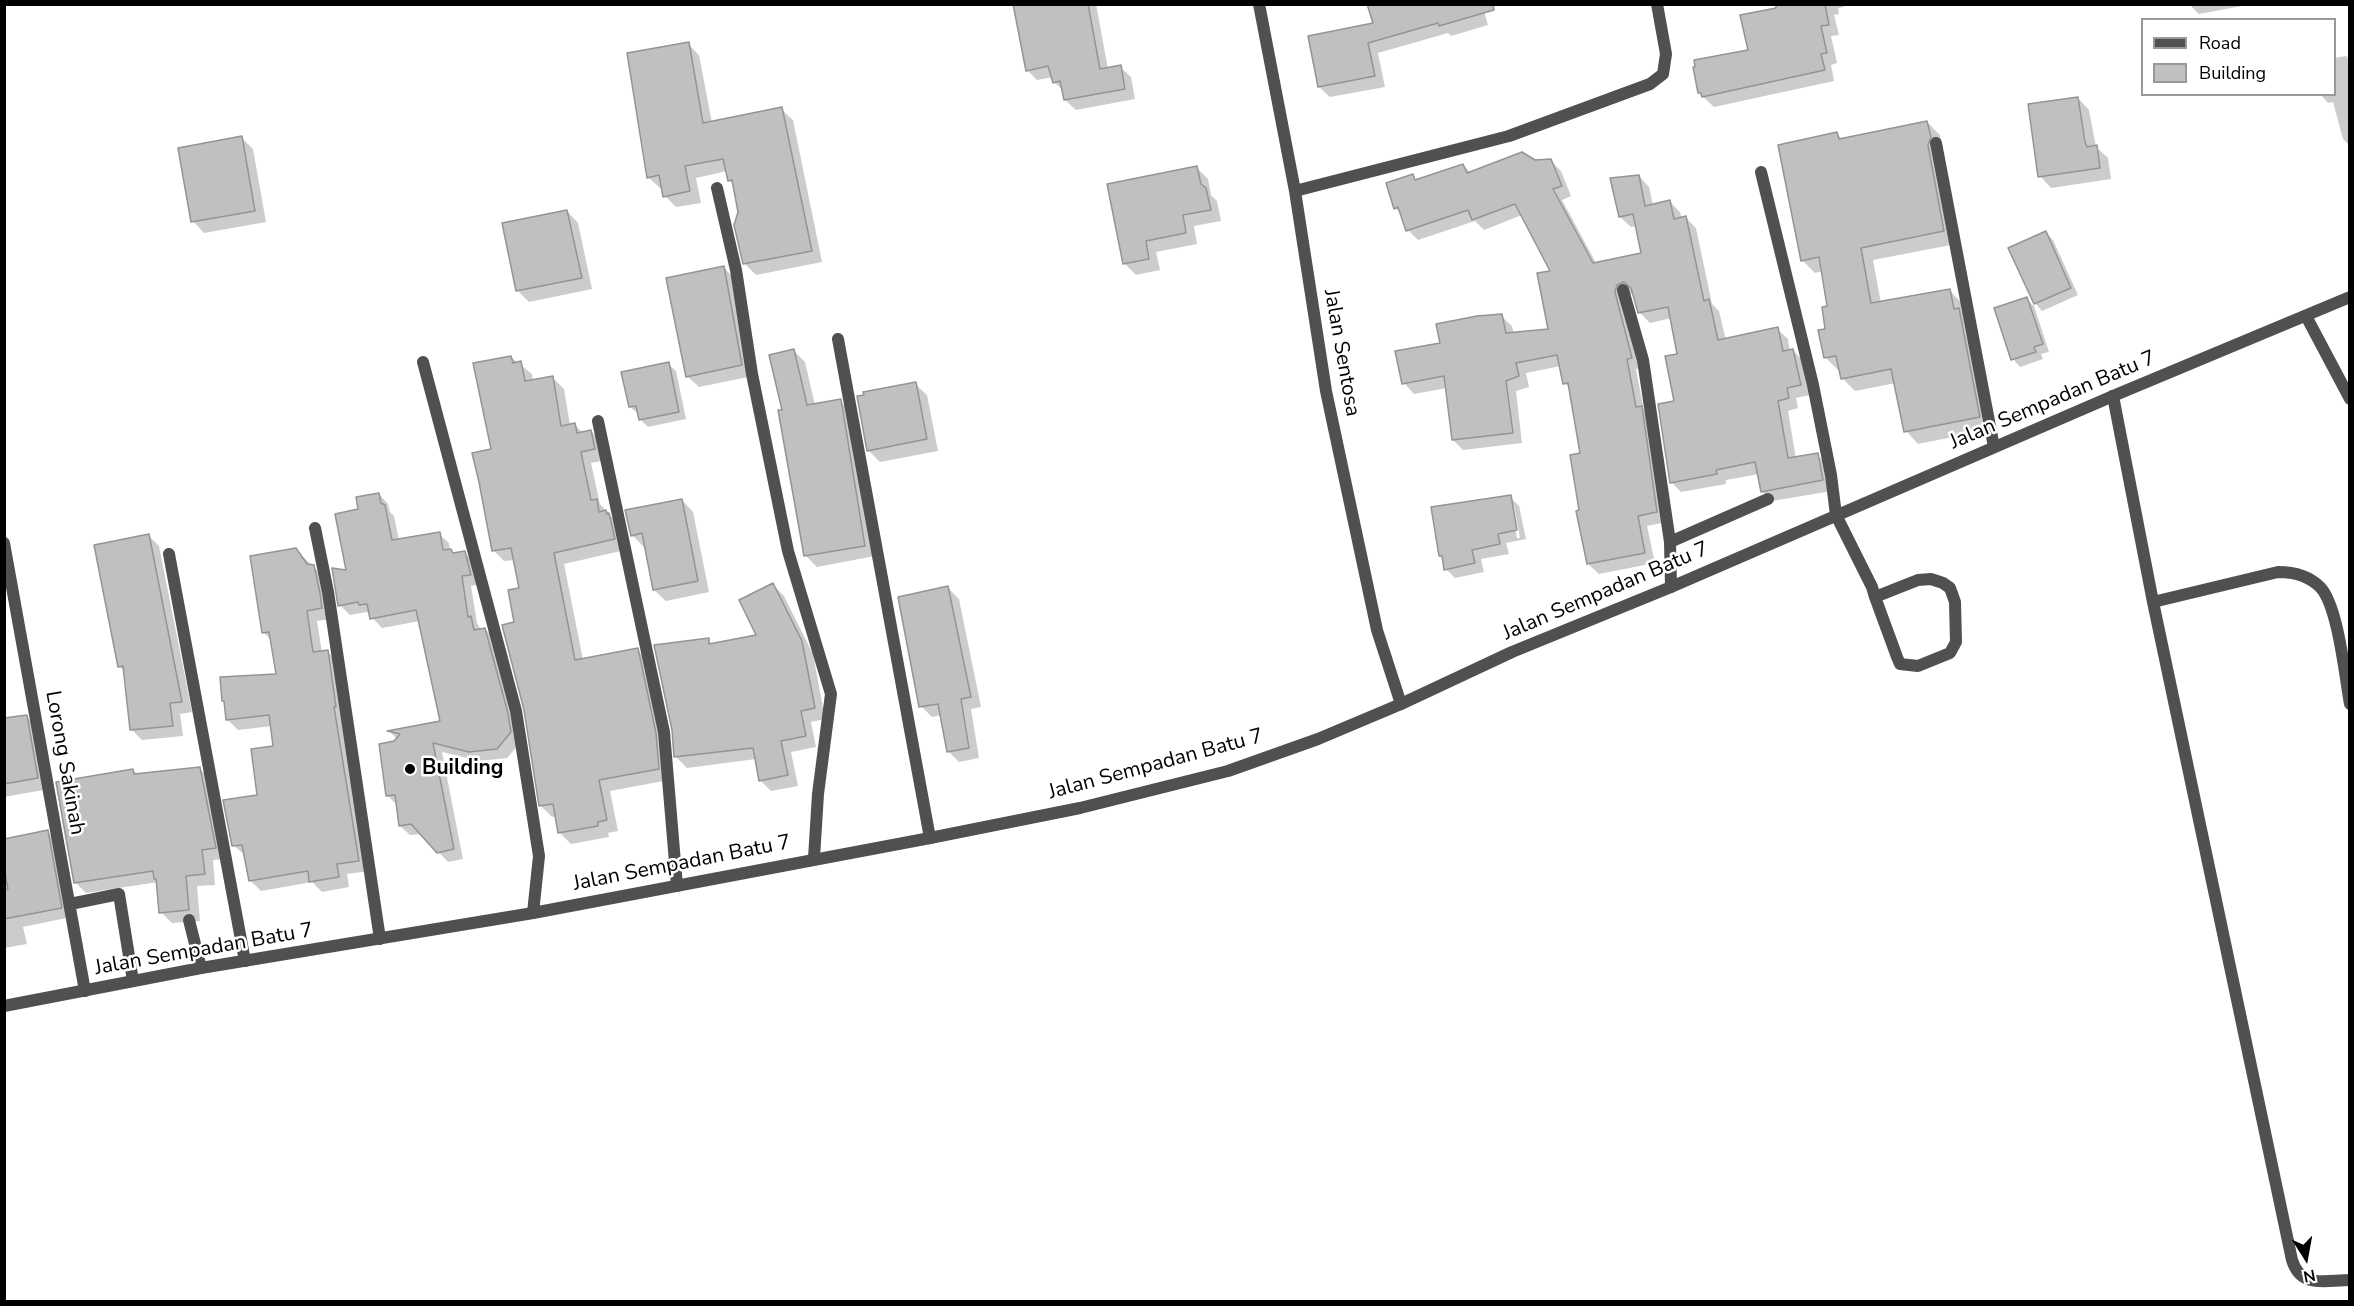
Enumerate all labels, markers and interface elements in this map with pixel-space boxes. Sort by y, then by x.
legend [2141,18,2336,96]
text: Road [2199,31,2241,55]
text: Building [2199,61,2266,85]
street label: Jalan Sentosa [1317,287,1365,419]
street label: Jalan Sempadan Batu 7 [1946,346,2160,456]
street label: Jalan Sempadan Batu 7 [1499,537,1713,647]
street label: Lorong Sakinah [39,689,89,837]
street label: Jalan Sempadan Batu 7 [1046,724,1266,806]
place label: Building [422,756,503,782]
marker: Building [403,762,417,776]
street label: Jalan Sempadan Batu 7 [571,831,793,897]
street label: Jalan Sempadan Batu 7 [93,918,315,982]
north arrow [2276,1228,2336,1288]
text: N [2301,1264,2317,1288]

